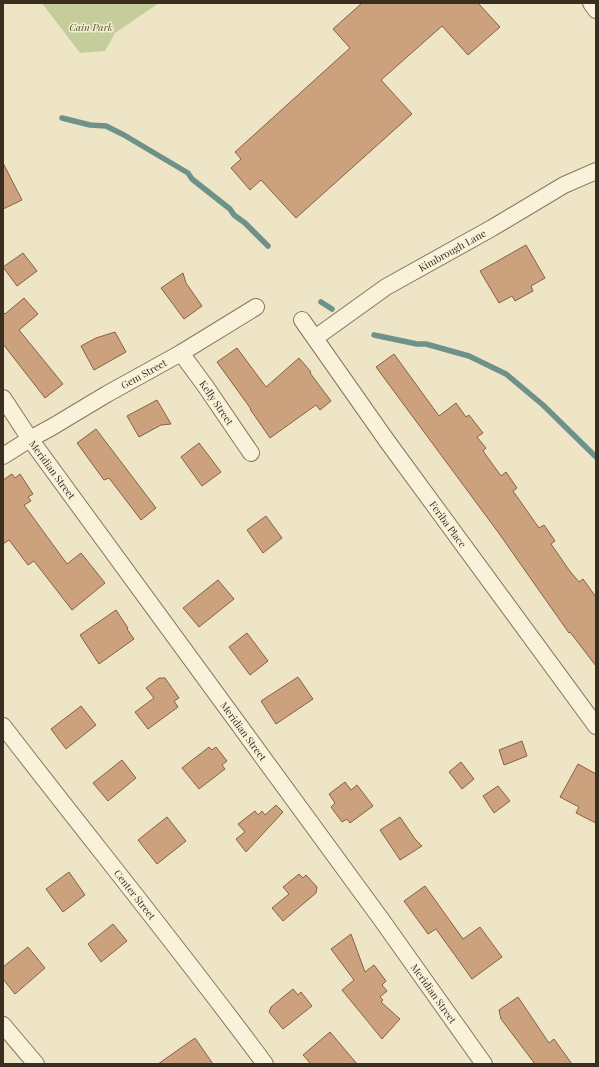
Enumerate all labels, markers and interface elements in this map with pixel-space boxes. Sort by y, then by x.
park label: Cain Park [69,20,113,34]
street label: Kimbrough Lane [416,226,488,275]
street label: Gem Street [118,355,169,392]
street label: Kelly Street [196,377,237,428]
street label: Meridian Street [26,437,79,502]
street label: Feriba Place [426,498,470,550]
street label: Meridian Street [217,699,270,764]
street label: Center Street [111,867,159,923]
street label: Meridian Street [408,961,460,1026]

